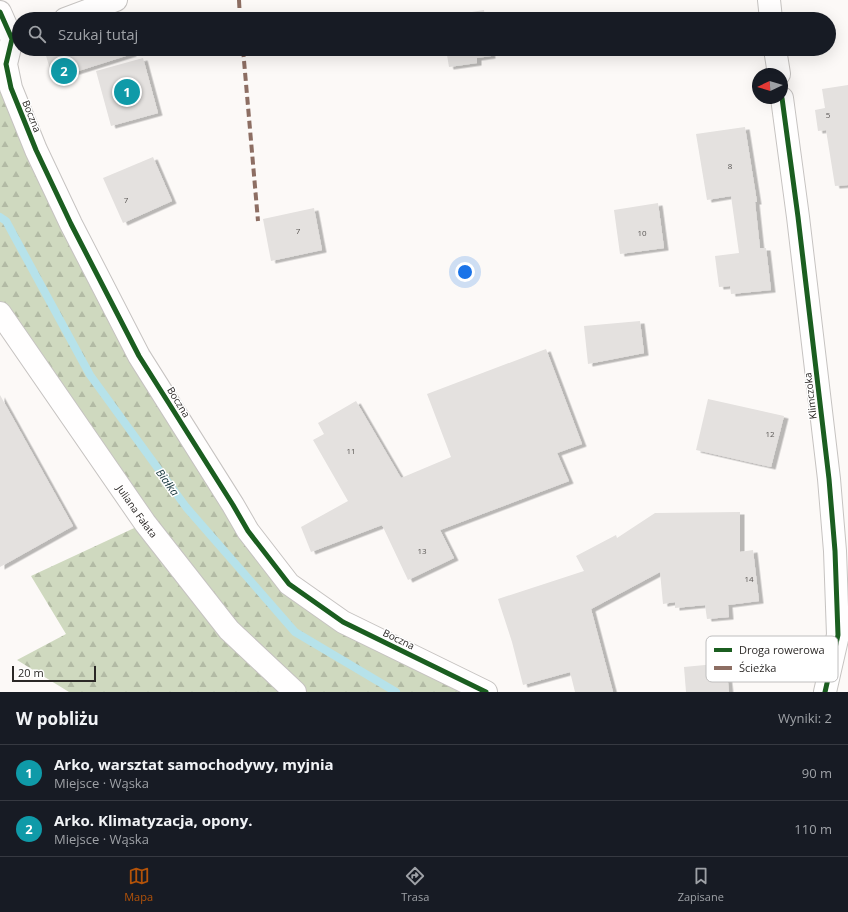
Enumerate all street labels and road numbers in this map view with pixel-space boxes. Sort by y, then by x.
street label: Boczna [19,98,45,134]
street label: Klimczoka [800,372,820,420]
street label: Boczna [164,384,194,420]
street label: Juliana Fałata [113,481,161,540]
street label: Boczna [381,625,417,653]

